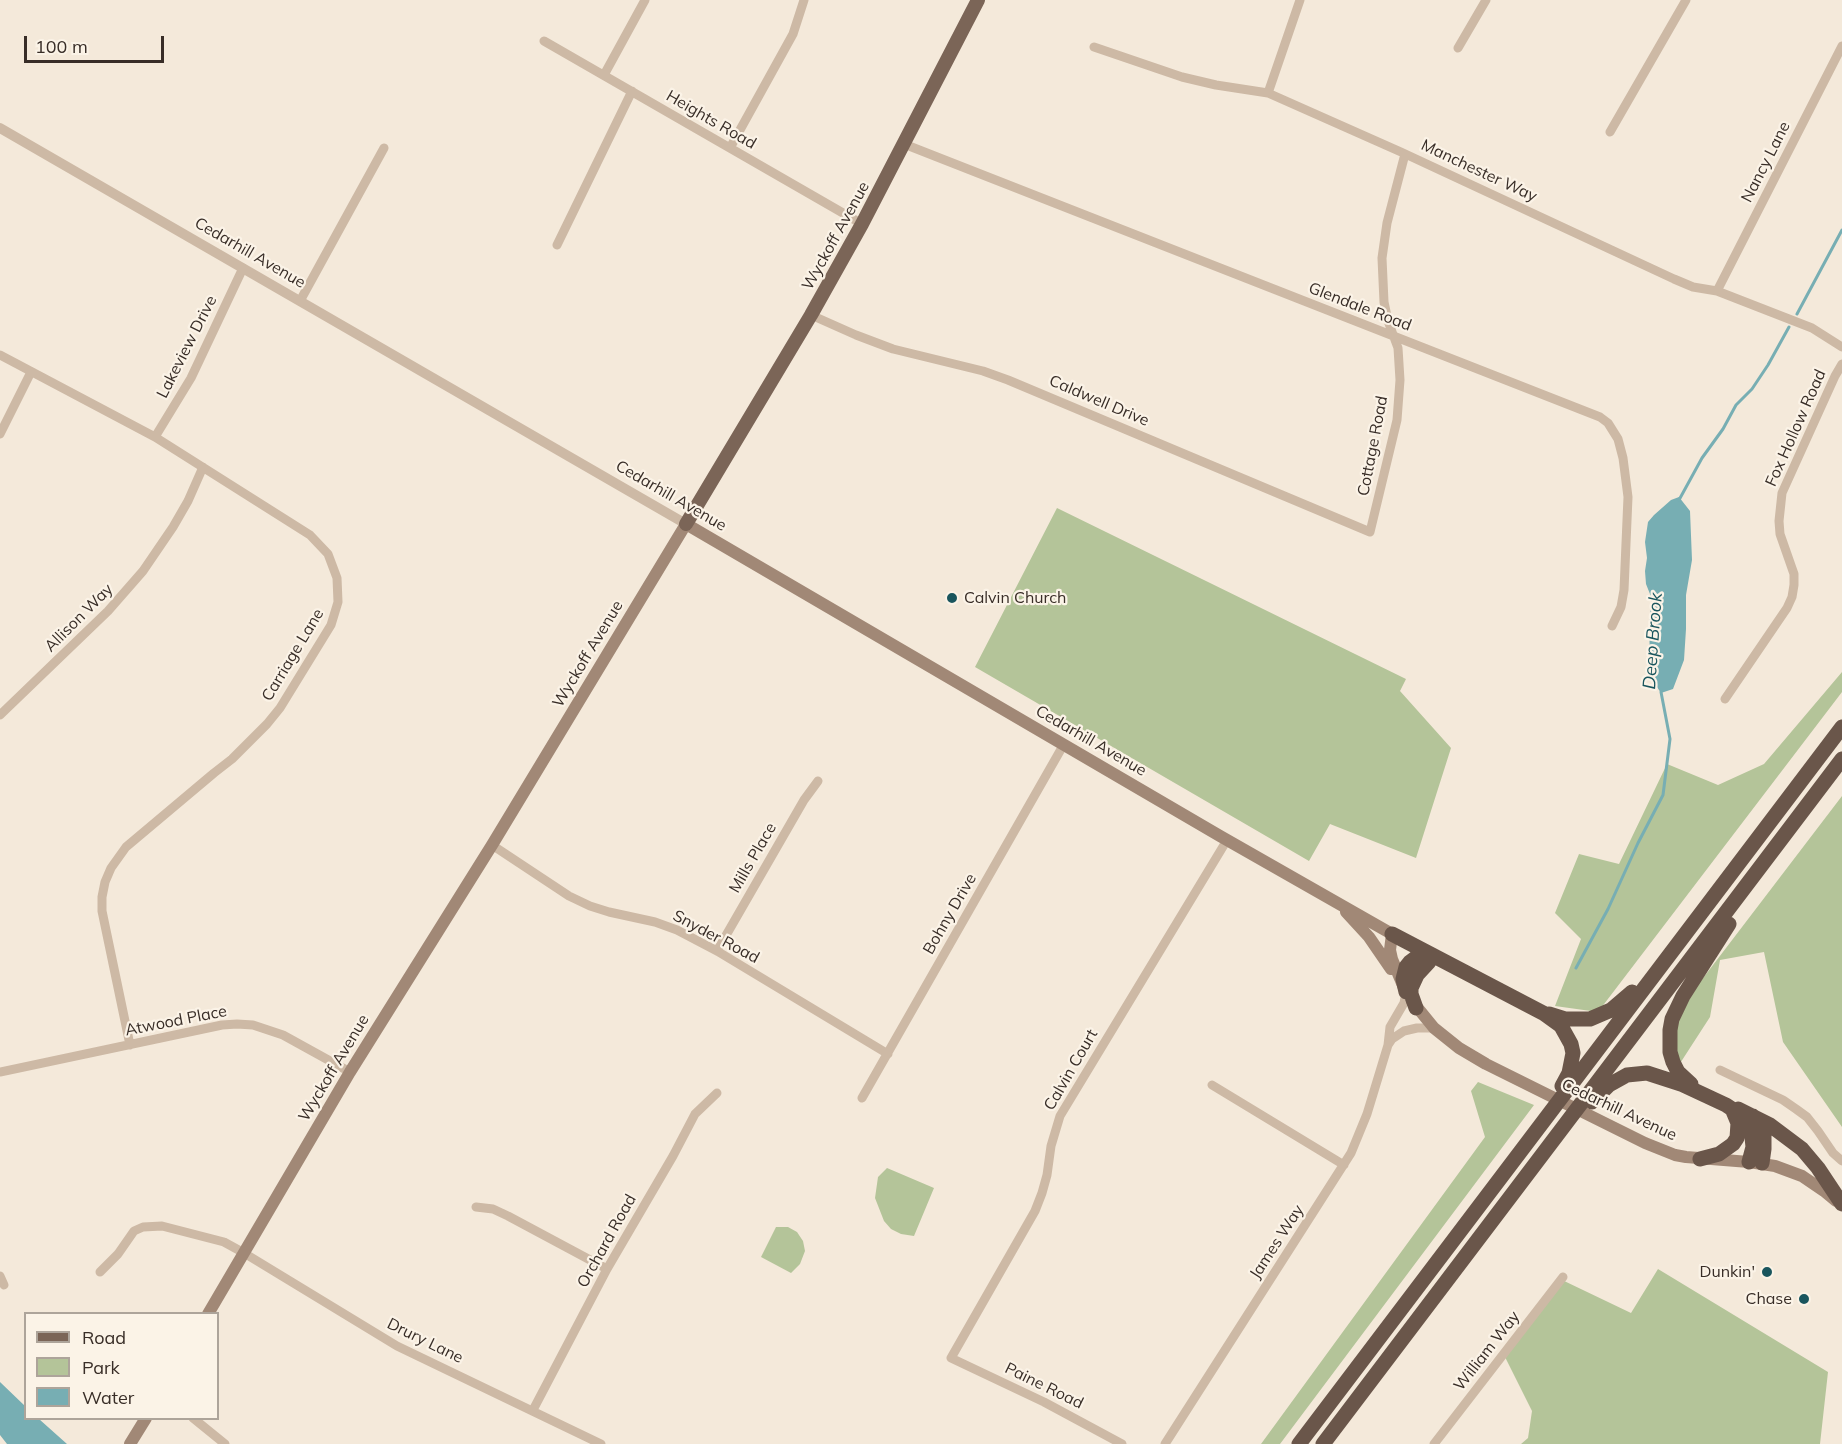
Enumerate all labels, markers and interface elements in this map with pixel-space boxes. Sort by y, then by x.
scale bar [27,24,166,62]
text: 100 m [35,35,88,58]
street label: Heights Road [663,87,759,153]
street label: Nancy Lane [1737,118,1795,206]
street label: Manchester Way [1418,136,1540,206]
street label: Wyckoff Avenue [798,178,874,294]
street label: Cedarhill Avenue [191,213,309,293]
street label: Glendale Road [1306,279,1414,335]
street label: Lakeview Drive [153,292,221,402]
street label: Fox Hollow Road [1762,367,1830,489]
street label: Caldwell Drive [1046,371,1152,431]
street label: Cottage Road [1354,394,1392,498]
street label: Cedarhill Avenue [612,456,730,536]
street label: Allison Way [41,580,117,656]
place label: Calvin Church [964,588,1066,608]
marker: Calvin Church [945,591,959,605]
water label: Deep Brook [1639,592,1667,690]
street label: Wyckoff Avenue [549,597,627,711]
street label: Carriage Lane [258,605,328,705]
street label: Cedarhill Avenue [1032,701,1150,781]
street label: Mills Place [725,820,781,896]
street label: Bohny Drive [919,870,981,958]
street label: Snyder Road [669,906,763,968]
street label: Atwood Place [123,1002,229,1040]
street label: Wyckoff Avenue [295,1011,373,1125]
street label: Calvin Court [1040,1026,1102,1114]
street label: Cedarhill Avenue [1558,1075,1680,1145]
street label: Orchard Road [573,1191,641,1291]
street label: James Way [1246,1201,1308,1283]
place label: Dunkin' [1699,1262,1755,1282]
marker: Dunkin' [1760,1265,1774,1279]
place label: Chase [1745,1289,1792,1309]
marker: Chase [1797,1292,1811,1306]
street label: William Way [1450,1307,1524,1395]
legend [24,1312,219,1420]
street label: Drury Lane [384,1314,466,1368]
text: Road [82,1326,126,1349]
text: Park [82,1356,120,1379]
street label: Paine Road [1002,1359,1086,1413]
text: Water [82,1386,134,1409]

